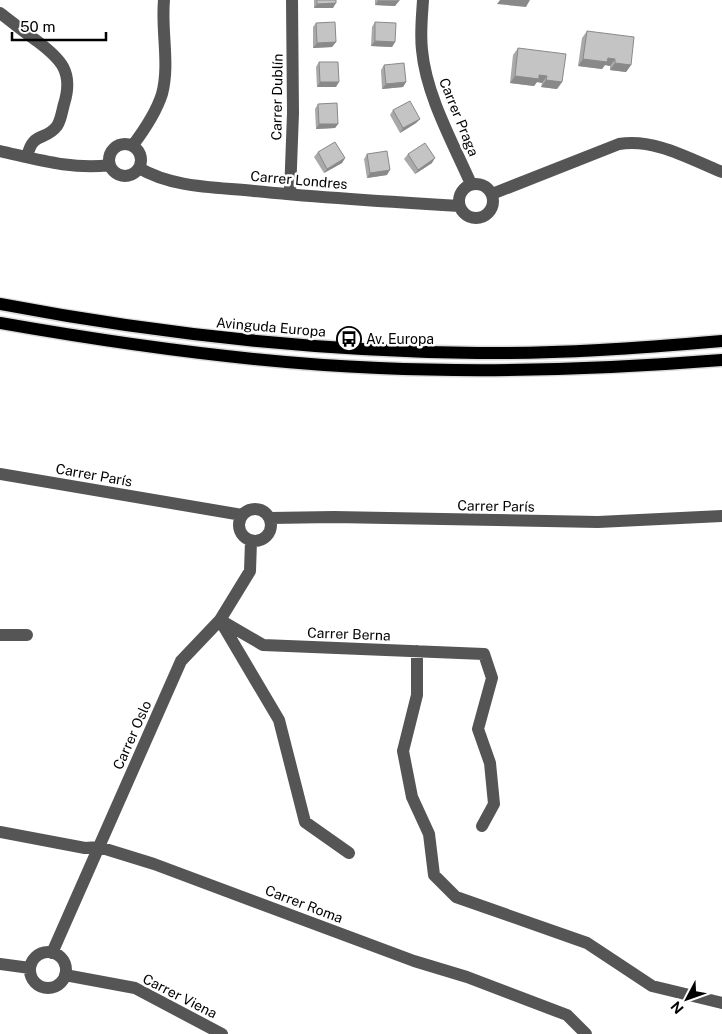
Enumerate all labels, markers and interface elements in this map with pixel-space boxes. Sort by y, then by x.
scale bar [12,10,106,42]
text: 50 m [20,18,55,35]
street label: Carrer Dublín [268,53,286,141]
street label: Carrer Praga [436,76,482,158]
street label: Carrer Londres [250,168,348,192]
street label: Avinguda Europa [216,314,326,340]
bus stop icon: Av. Europa [336,326,362,352]
place label: Av. Europa [366,331,434,347]
street label: Carrer París [54,460,134,490]
street label: Carrer París [457,497,535,515]
street label: Carrer Berna [307,625,391,643]
street label: Carrer Oslo [110,698,154,772]
street label: Carrer Roma [263,882,345,926]
street label: Carrer Viena [140,970,220,1022]
north arrow [662,974,712,1024]
text: N [668,998,687,1017]

